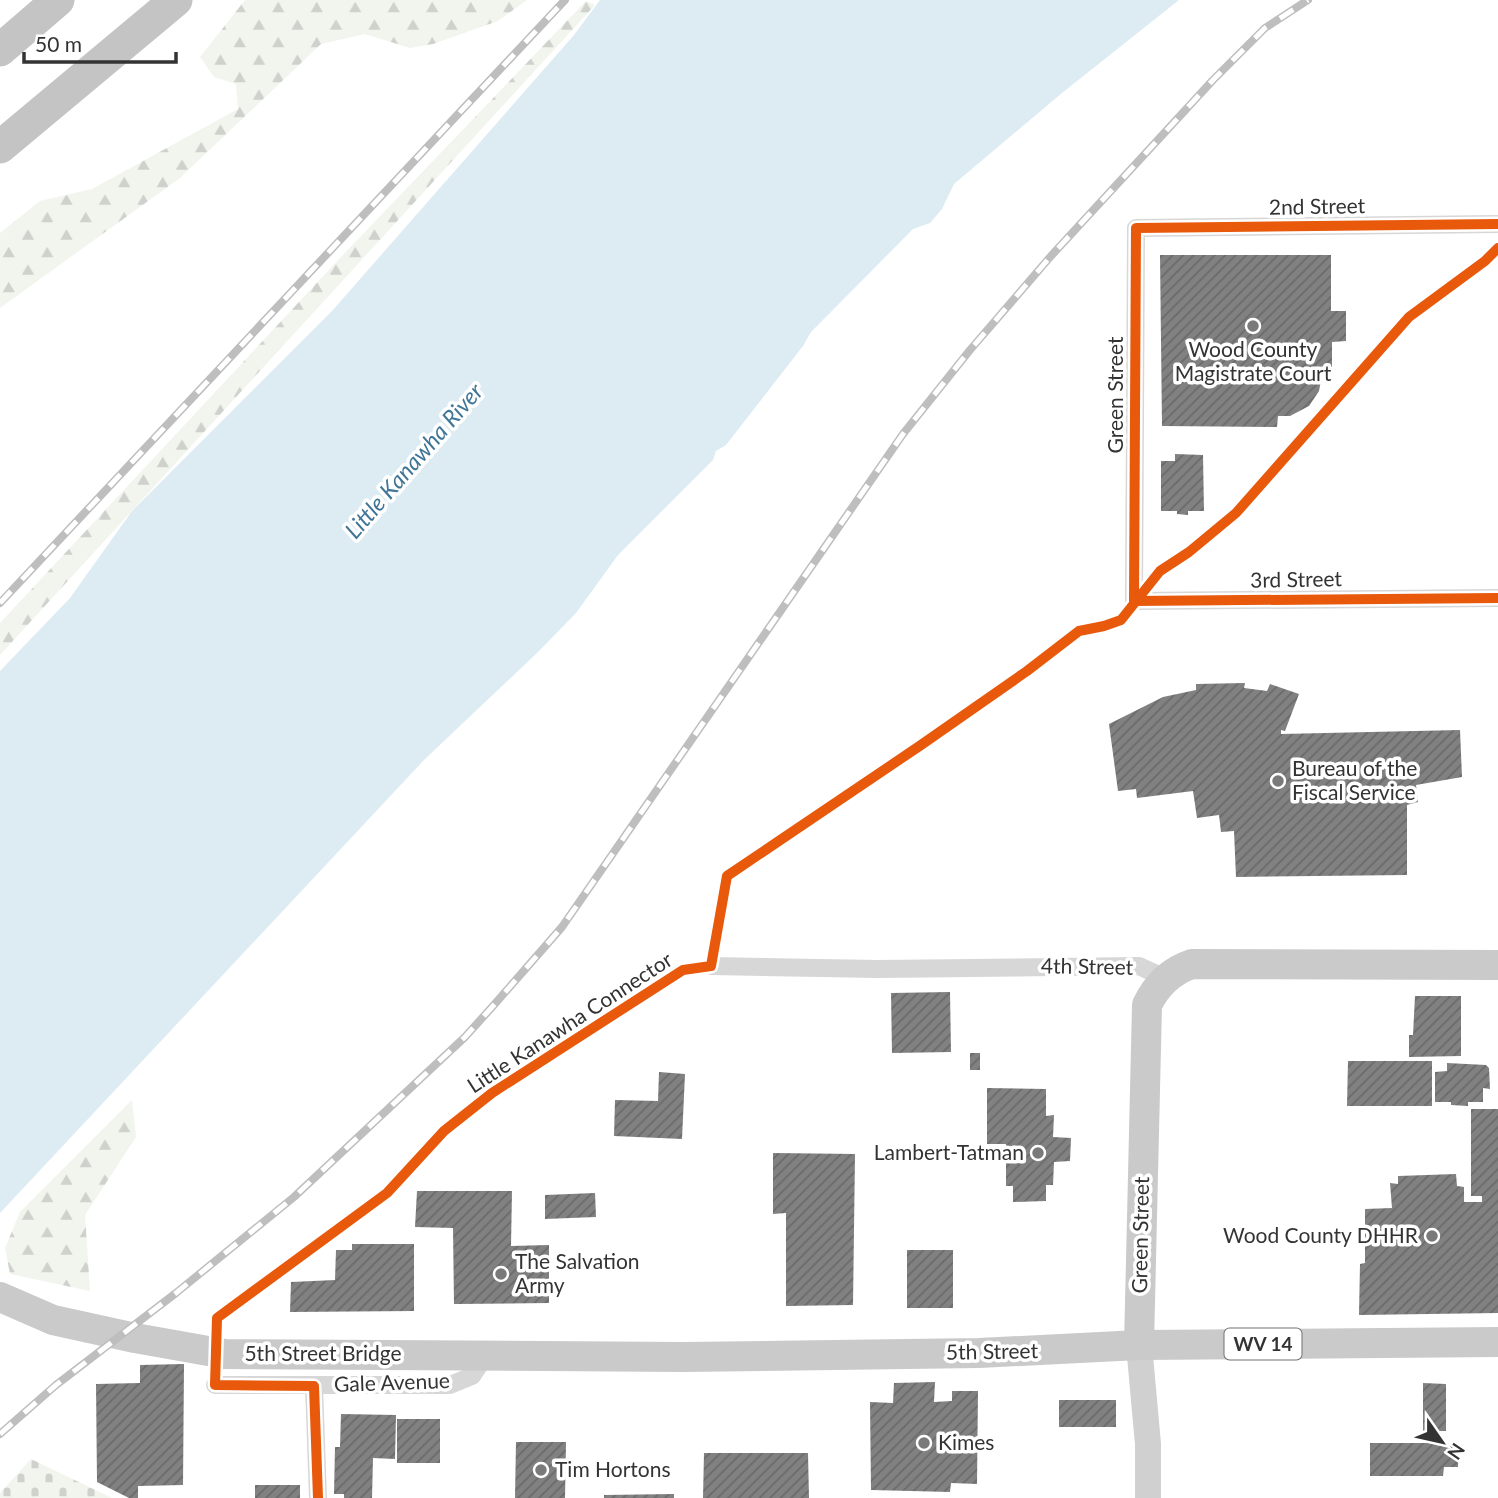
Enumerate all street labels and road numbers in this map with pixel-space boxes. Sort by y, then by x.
street label: 2nd Street [1269,192,1366,219]
street label: Green Street [1102,336,1127,453]
street label: 3rd Street [1250,565,1343,592]
street label: Little Kanawha Connector [462,946,677,1097]
street label: 4th Street [1041,952,1134,979]
street label: Green Street [1126,1176,1153,1294]
road number: WV 14 [1224,1328,1302,1360]
street label: 5th Street [946,1337,1039,1364]
street label: 5th Street Bridge [244,1340,402,1365]
street label: Gale Avenue [334,1367,450,1396]

